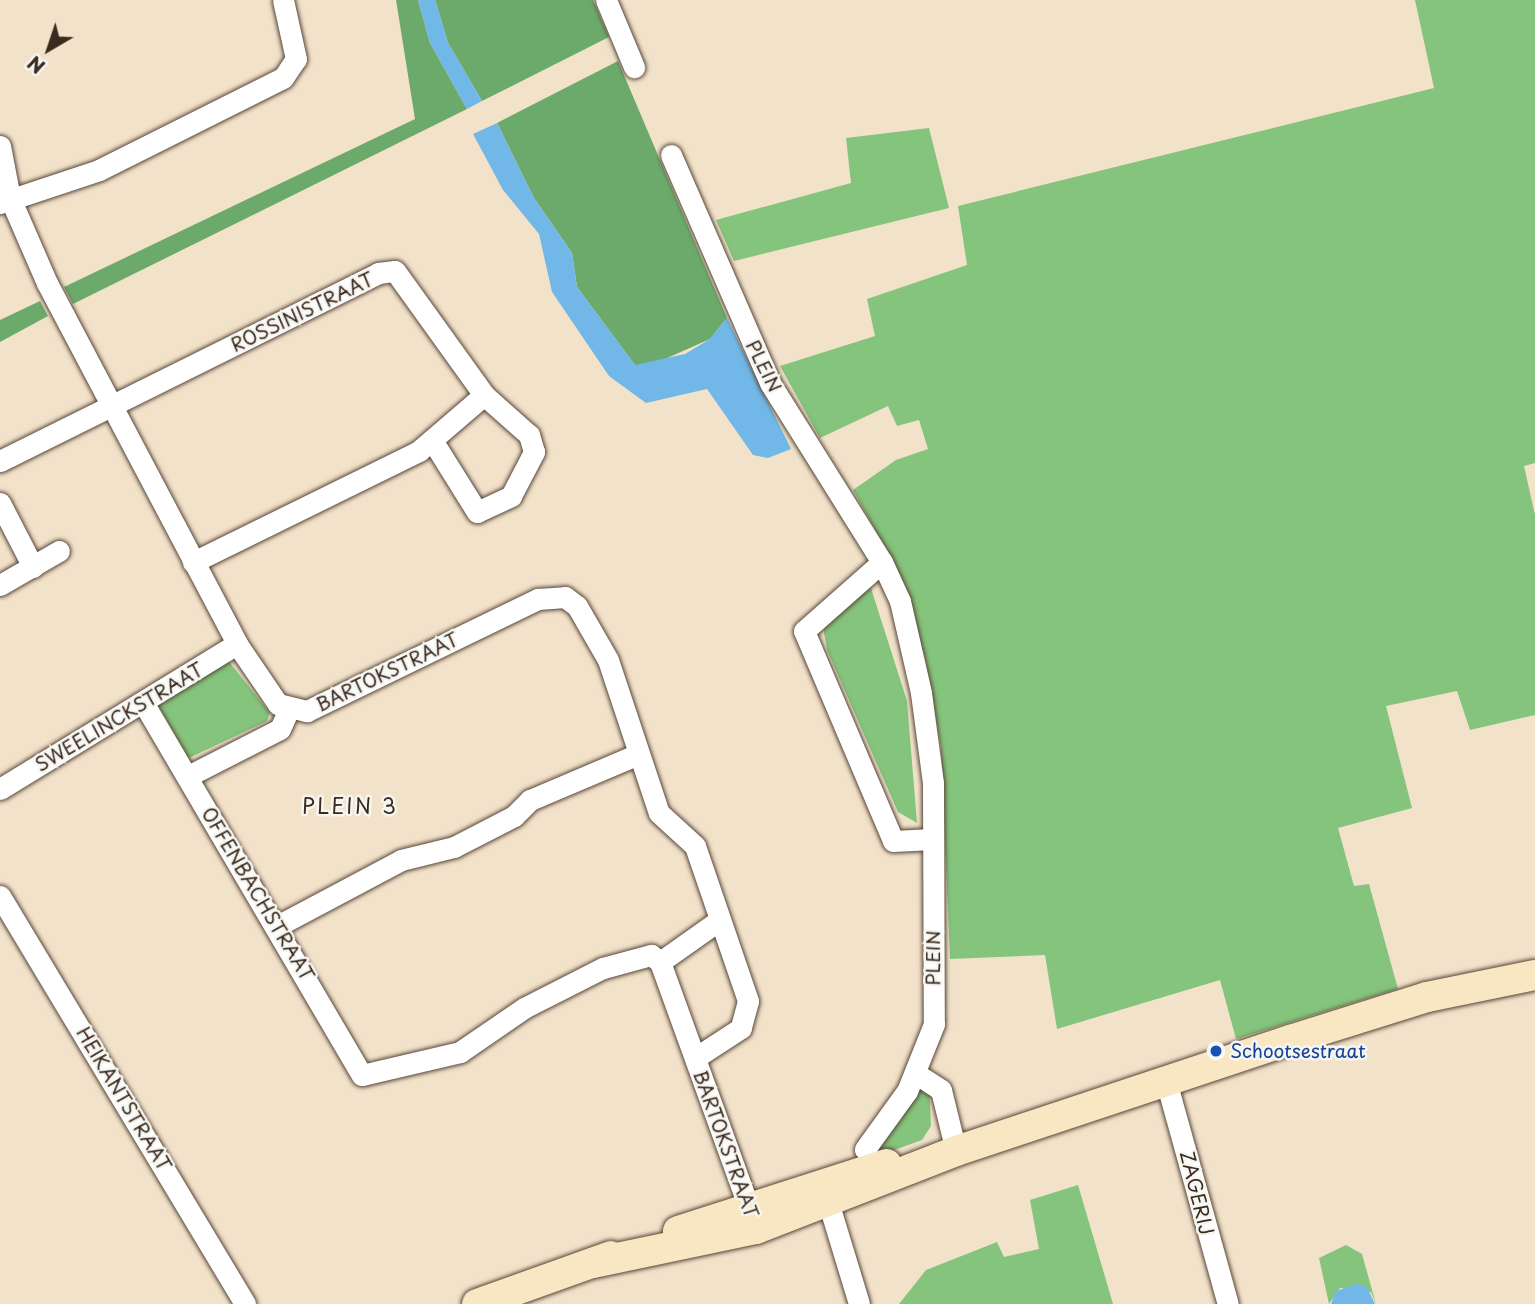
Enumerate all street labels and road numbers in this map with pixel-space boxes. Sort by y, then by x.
street label: ROSSINISTRAAT [227,268,377,356]
street label: PLEIN [741,336,787,396]
street label: BARTOKSTRAAT [312,628,462,716]
street label: SWEELINCKSTRAAT [31,658,207,776]
street label: OFFENBACHSTRAAT [197,803,319,985]
street label: PLEIN [922,930,944,986]
street label: HEIKANTSTRAAT [72,1023,176,1175]
street label: BARTOKSTRAAT [689,1067,763,1221]
street label: ZAGERIJ [1176,1149,1218,1237]

